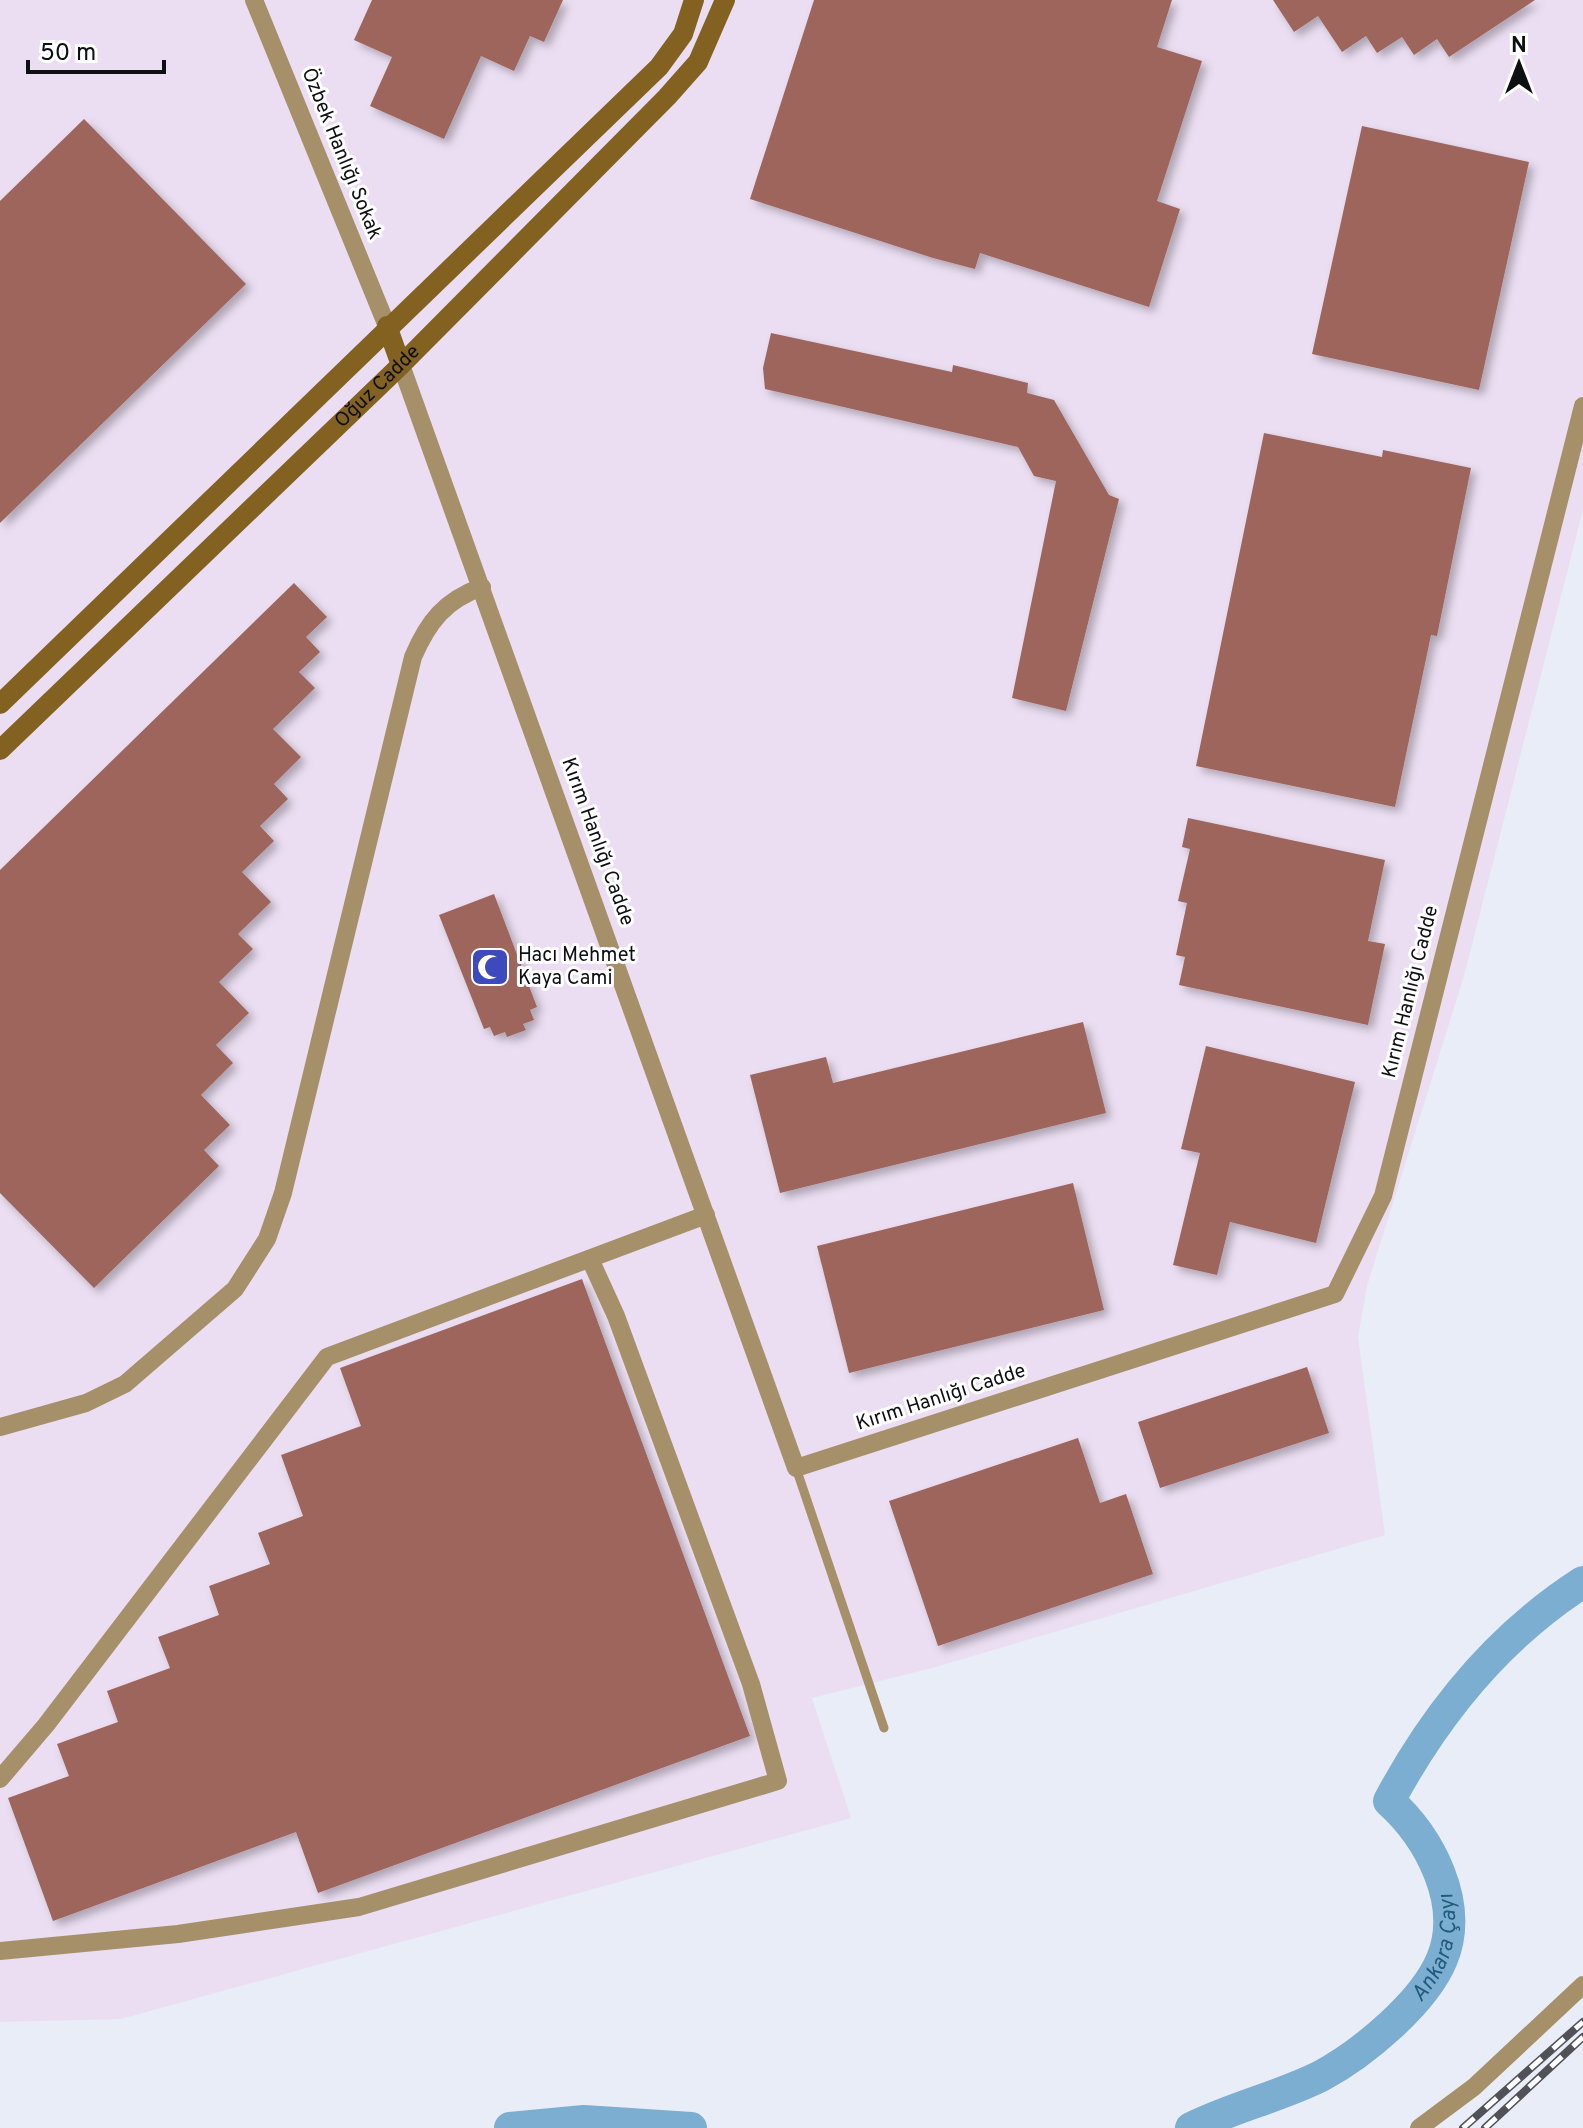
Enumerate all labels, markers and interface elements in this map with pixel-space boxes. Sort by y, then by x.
scale bar [28,24,164,74]
north arrow [1479,24,1559,104]
text: N [1511,33,1527,60]
text: 50 m [40,39,96,69]
street label: Özbek Hanlığı Sokak [295,64,388,244]
street label: Oğuz Cadde [330,340,426,434]
street label: Kırım Hanlığı Cadde [555,754,639,930]
street label: Kırım Hanlığı Cadde [1377,903,1445,1081]
place label: Hacı Mehmet Kaya Cami [518,943,636,992]
mosque icon: Hacı Mehmet Kaya Cami [469,946,511,988]
street label: Kırım Hanlığı Cadde [853,1358,1029,1438]
water label: Ankara Çayı [1406,1891,1463,2007]

